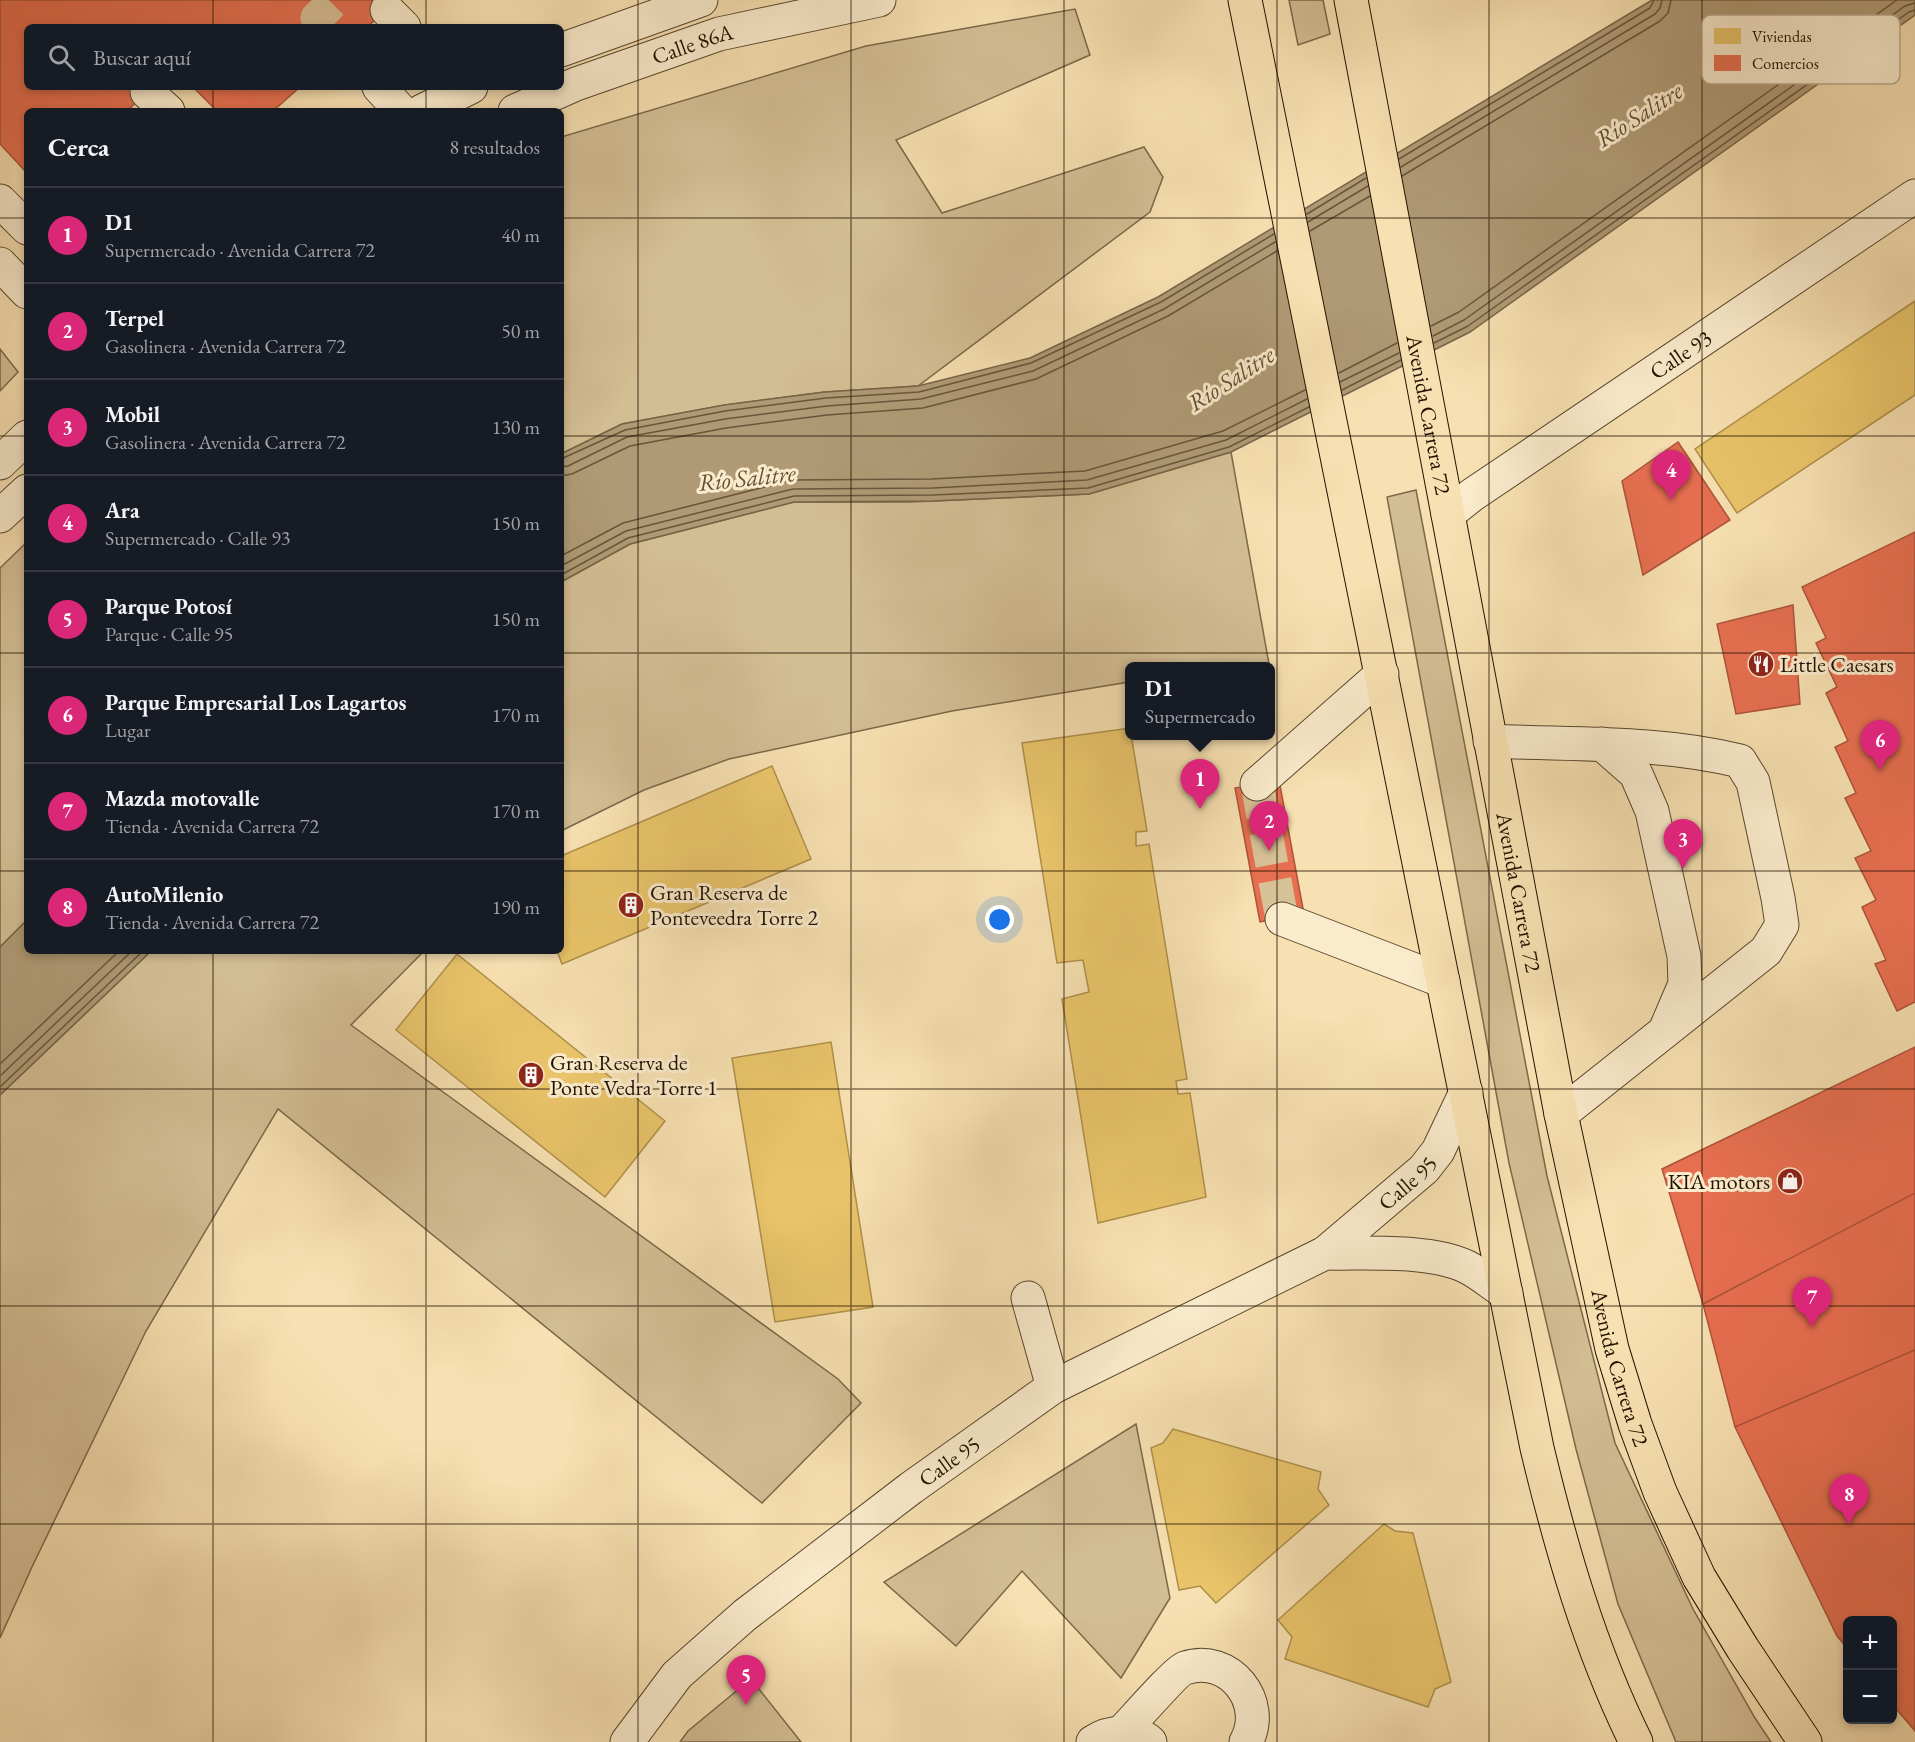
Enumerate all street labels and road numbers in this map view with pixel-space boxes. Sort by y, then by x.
street label: Calle 86A [648,17,737,71]
street label: Calle 93 [1644,323,1717,386]
street label: Avenida Carrera 72 [1399,331,1458,498]
street label: Avenida Carrera 72 [1489,809,1548,975]
street label: Calle 95 [1372,1150,1444,1217]
street label: Avenida Carrera 72 [1584,1285,1656,1451]
street label: Calle 95 [913,1429,986,1493]

